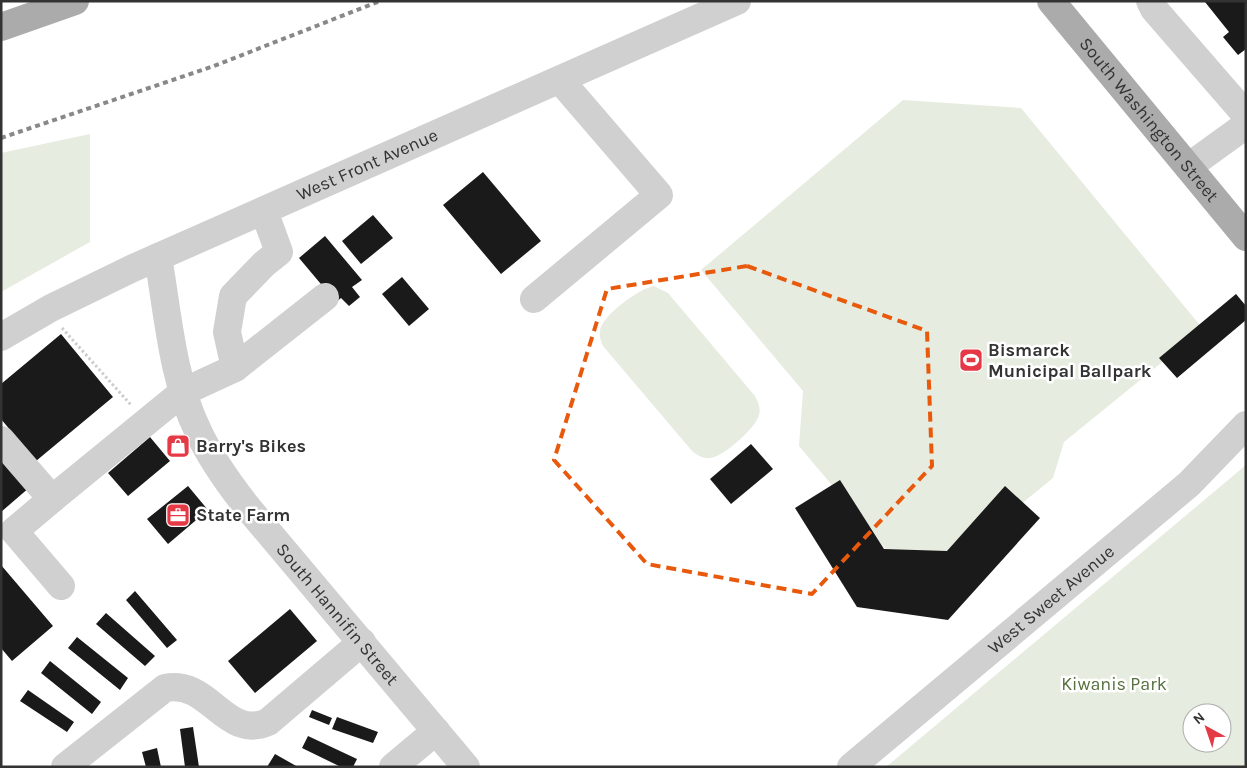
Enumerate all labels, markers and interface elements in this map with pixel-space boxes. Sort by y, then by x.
street label: South Washington Street [1075,33,1224,207]
street label: West Front Avenue [293,124,441,205]
place label: Bismarck Municipal Ballpark [988,339,1152,382]
sports icon: Bismarck Municipal Ballpark [958,347,984,373]
shop icon: Barry's Bikes [165,433,191,459]
place label: Barry's Bikes [196,435,306,457]
office icon: State Farm [165,502,191,528]
place label: State Farm [196,504,290,526]
street label: South Hannifin Street [271,539,403,690]
street label: West Sweet Avenue [983,540,1119,659]
park label: Kiwanis Park [1061,673,1167,695]
north arrow [1182,703,1232,753]
text: N [1190,709,1208,728]

